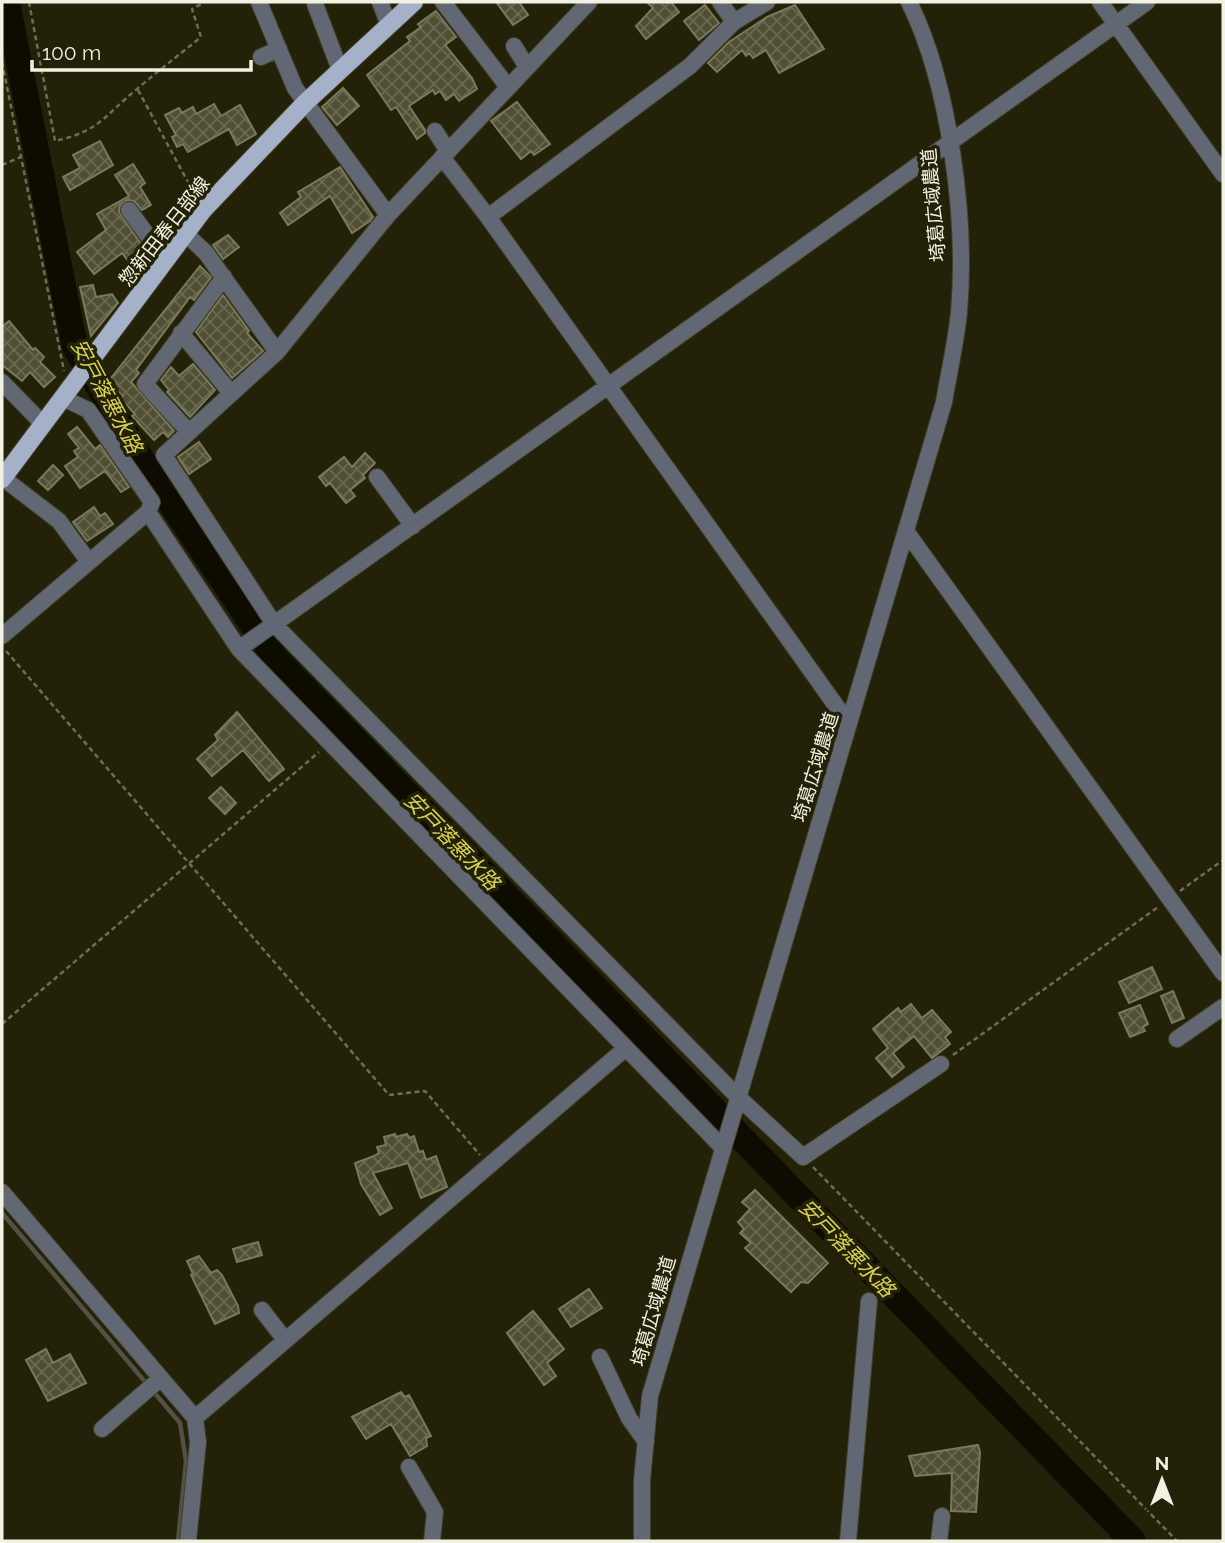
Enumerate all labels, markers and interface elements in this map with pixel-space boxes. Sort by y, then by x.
scale bar [32,28,250,72]
text: 100 m [42,40,101,65]
street label: 埼葛広域農道 [917,147,949,263]
street label: 惣新田春日部線 [114,172,214,290]
water label: 安戸落悪水路 [66,335,149,459]
street label: 埼葛広域農道 [788,709,842,825]
water label: 安戸落悪水路 [399,787,506,896]
water label: 安戸落悪水路 [794,1194,901,1303]
street label: 埼葛広域農道 [627,1253,679,1369]
north arrow [1127,1445,1197,1515]
text: N [1155,1452,1169,1474]

